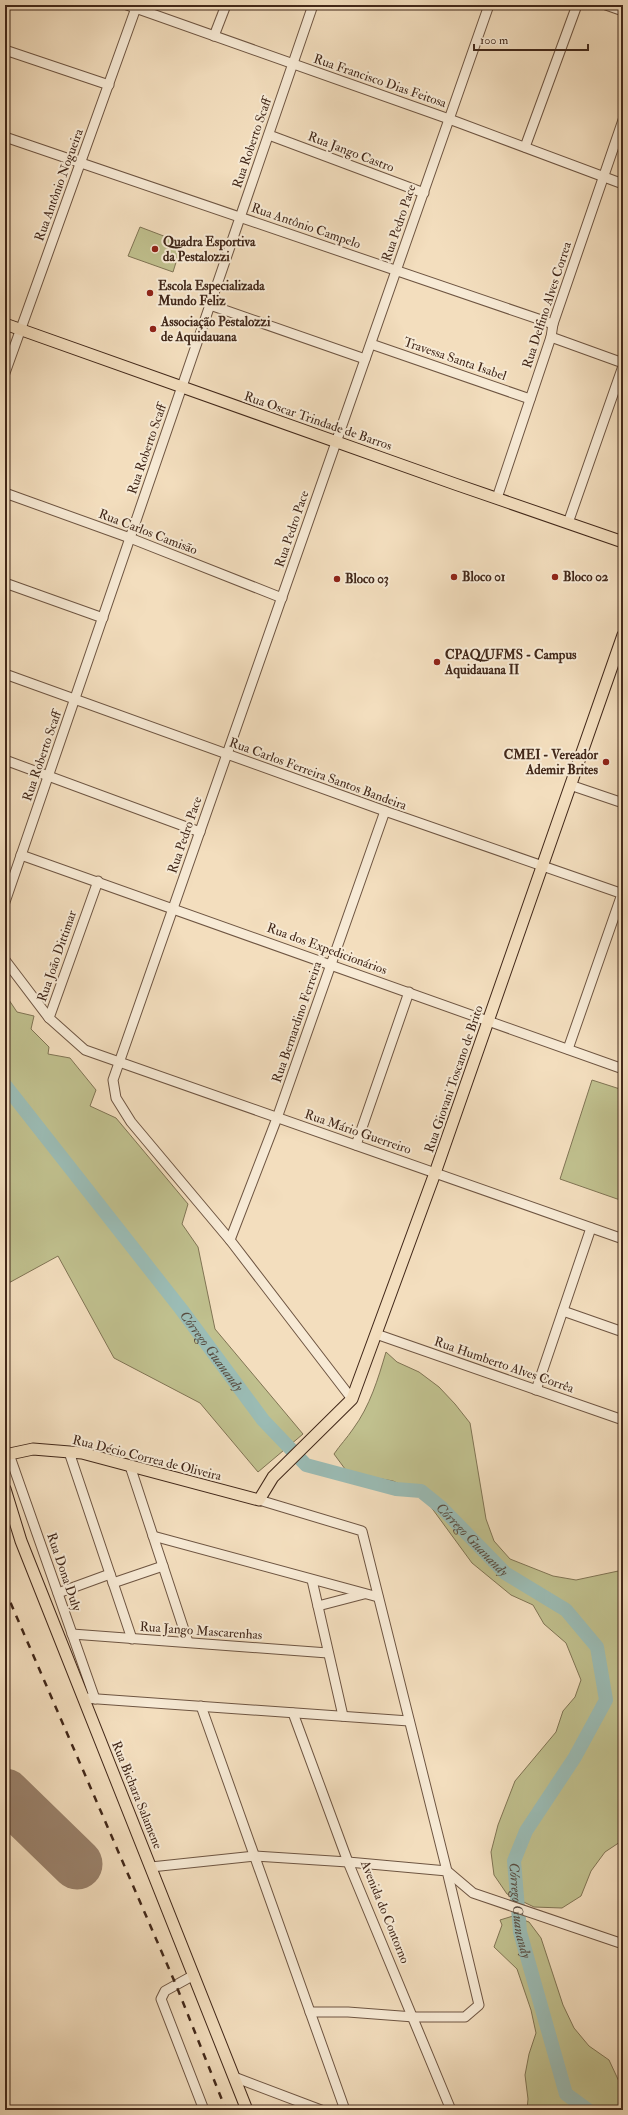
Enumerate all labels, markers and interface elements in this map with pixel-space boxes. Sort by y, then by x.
scale bar [474,26,588,52]
text: 100 m [480,33,509,48]
street label: Rua Francisco Dias Feitosa [311,51,449,111]
street label: Rua Roberto Scaff [229,93,276,190]
street label: Rua Antônio Nogueira [31,126,87,243]
street label: Rua Jango Castro [306,128,396,176]
street label: Rua Pedro Pace [378,182,420,264]
street label: Rua Antônio Campelo [249,200,363,253]
place label: Quadra Esportiva da Pestalozzi [163,234,256,265]
street label: Rua Delfino Alves Correa [519,239,575,370]
marker: Quadra Esportiva da Pestalozzi [150,244,160,254]
place label: Escola Especializada Mundo Feliz [157,278,265,309]
marker: Escola Especializada Mundo Feliz [145,288,155,298]
place label: Associação Pestalozzi de Aquidauana [160,314,271,346]
marker: Associação Pestalozzi de Aquidauana [148,324,158,334]
street label: Travessa Santa Isabel [401,334,509,384]
street label: Rua Oscar Trindade de Barros [242,388,395,454]
street label: Rua Roberto Scaff [124,399,171,496]
street label: Rua Pedro Pace [271,488,313,570]
street label: Rua Carlos Camisão [96,506,200,558]
place label: Bloco 01 [462,569,506,585]
place label: Bloco 02 [563,569,609,585]
place label: Bloco 03 [345,571,389,587]
marker: Bloco 01 [449,572,459,582]
marker: Bloco 02 [550,572,560,582]
marker: Bloco 03 [332,574,342,584]
place label: CPAQ/UFMS - Campus Aquidauana II [444,647,577,679]
marker: CPAQ/UFMS - Campus Aquidauana II [432,657,442,667]
street label: Rua Roberto Scaff [19,706,66,803]
street label: Rua Carlos Ferreira Santos Bandeira [227,734,410,814]
place label: CMEI - Vereador Ademir Brites [504,747,599,778]
marker: CMEI - Vereador Ademir Brites [601,757,611,767]
street label: Rua Pedro Pace [164,794,206,876]
street label: Rua João Dittimar [34,908,80,1004]
street label: Rua dos Expedicionários [264,920,390,979]
street label: Rua Bernardino Ferreira [269,959,325,1085]
street label: Rua Giovani Toscano de Brito [421,1003,487,1155]
street label: Rua Mário Guerreiro [303,1106,413,1158]
water label: Córrego Guanandy [177,1307,248,1395]
street label: Rua Humberto Alves Corrêa [432,1334,577,1397]
street label: Rua Décio Correa de Oliveira [71,1432,224,1484]
water label: Córrego Guanandy [433,1499,512,1580]
street label: Rua Dona Duly [42,1531,85,1614]
street label: Rua Jango Mascarenhas [139,1619,263,1643]
street label: Rua Bichara Salamene [108,1739,166,1852]
street label: Avenida do Contorno [357,1857,413,1966]
water label: Córrego Guanandy [506,1862,536,1960]

